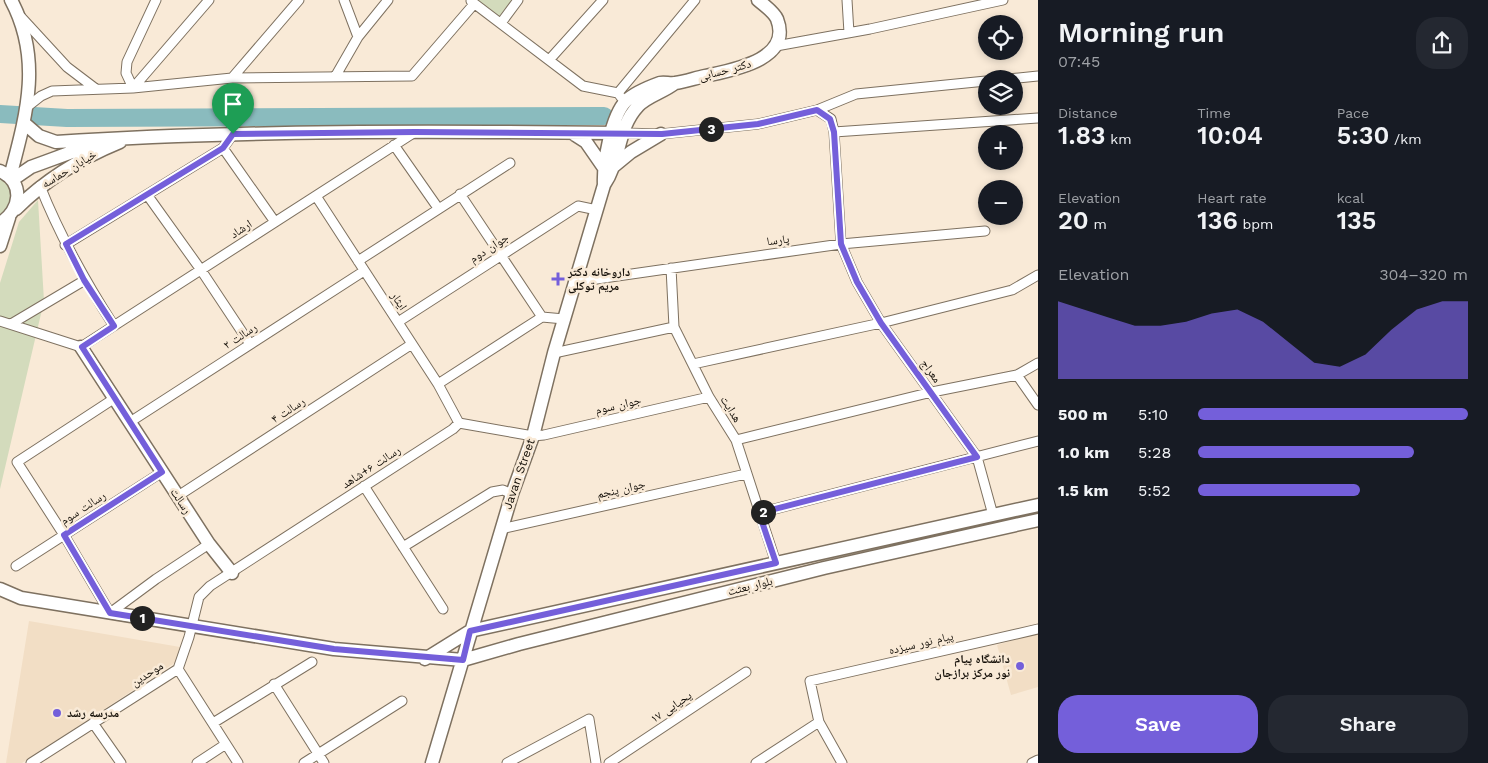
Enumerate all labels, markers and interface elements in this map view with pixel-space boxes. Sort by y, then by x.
map controls [978,15,1023,225]
button: locate [978,15,1023,60]
text: Morning run [1058,16,1224,49]
button: share [1416,17,1468,69]
text: 07:45 [1058,52,1100,71]
street label: دکتر حسابی [697,56,753,84]
button: layers [978,70,1023,115]
pin [212,83,254,134]
icon: arrive [219,90,247,118]
text: Distance [1058,105,1118,121]
text: Time [1197,105,1231,121]
text: Pace [1337,105,1369,121]
pin: 3 [698,116,724,142]
text: 3 [707,121,716,137]
text: 1.83 [1058,121,1105,150]
text: 10:04 [1197,121,1263,150]
text: 5:30 [1337,121,1389,150]
button: + [978,125,1023,170]
text: km [1105,131,1131,147]
text: /km [1389,131,1422,147]
street label: خیابان حماسه [39,147,99,191]
button: − [978,180,1023,225]
text: Elevation [1058,190,1121,206]
text: Heart rate [1197,190,1267,206]
text: kcal [1337,190,1364,206]
text: 20 [1058,206,1089,235]
text: 136 [1197,206,1238,235]
text: 135 [1337,206,1376,235]
text: m [1089,216,1107,232]
text: bpm [1238,216,1273,232]
street label: ارشاد [227,217,255,241]
street label: جوان دوم [467,230,512,267]
street label: پارسا [766,231,791,249]
place label: داروخانه دکتر مریم توکلی [567,265,630,294]
text: Elevation [1058,265,1129,284]
text: 304–320 m [1379,265,1468,284]
marker: داروخانه دکتر مریم توکلی [552,273,564,285]
street label: ایثار [387,288,410,313]
street label: رسالت ۲ [221,320,260,352]
street label: معراج [918,356,944,386]
street label: جوان سوم [594,393,643,418]
street label: هدایت [717,393,745,425]
street label: رسالت ۴ [269,394,308,426]
text: 500 m [1058,405,1108,424]
text: 5:10 [1138,405,1168,424]
street label: Javan Street [500,437,538,511]
street label: رسالت ۶+شاهد [339,443,403,491]
text: 1.0 km [1058,443,1109,462]
text: 5:28 [1138,443,1171,462]
street label: جوان پنجم [595,477,647,502]
text: 1.5 km [1058,481,1108,500]
text: 5:52 [1138,481,1171,500]
street label: رسالت [168,485,195,517]
street label: رسالت سوم [58,488,109,529]
pin: 2 [750,500,776,524]
text: 2 [759,504,768,520]
street label: بلوار بعثت [726,574,774,599]
pin: 1 [130,606,154,630]
text: 1 [139,610,146,626]
street label: پیام نور سیزده [887,629,955,658]
place label: دانشگاه پیام نور مرکز برازجان [935,652,1010,681]
street label: موحدین [128,658,166,690]
marker: دانشگاه پیام نور مرکز برازجان [1014,660,1026,672]
street label: یحیایی ۱۷ [648,688,695,726]
button: Save [1058,695,1258,753]
button: Share [1268,695,1468,753]
place label: مدرسه رشد [67,706,120,720]
marker: مدرسه رشد [51,707,63,719]

